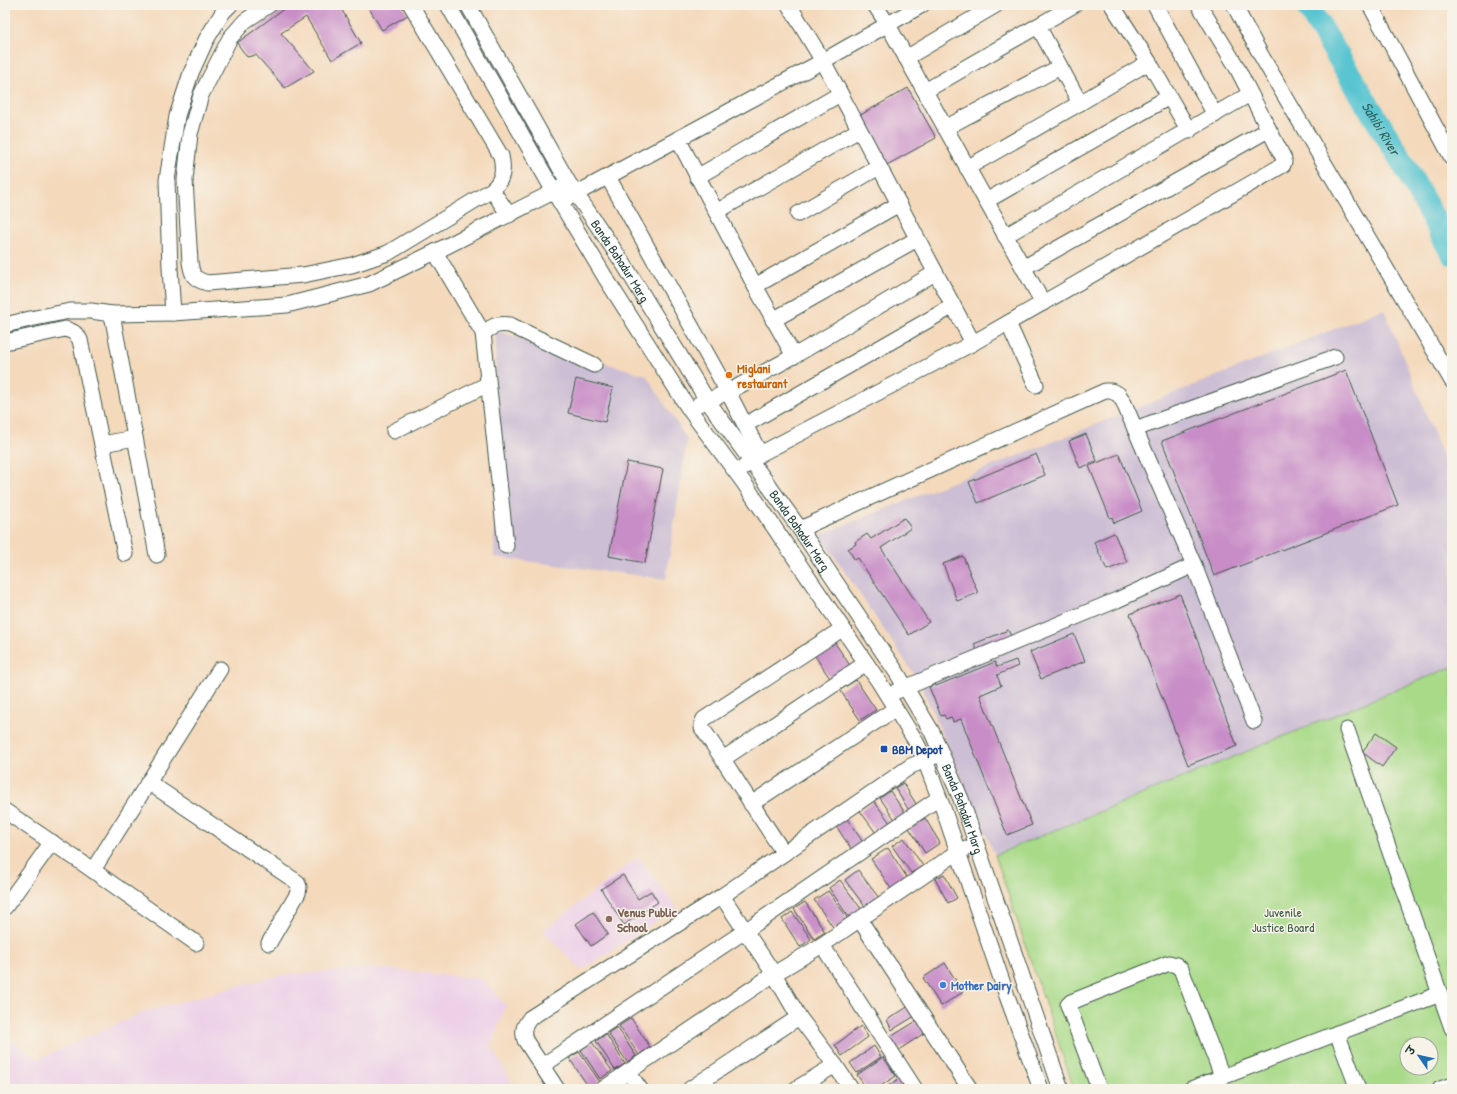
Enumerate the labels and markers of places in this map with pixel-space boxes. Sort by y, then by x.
place label: Miglani restaurant [737,359,788,392]
marker: Miglani restaurant [724,370,734,380]
place label: BBM Depot [892,740,943,759]
marker: BBM Depot [879,744,889,754]
place label: Venus Public School [617,903,678,936]
marker: Venus Public School [604,914,614,924]
place label: Mother Dairy [951,976,1012,995]
marker: Mother Dairy [938,980,948,990]

